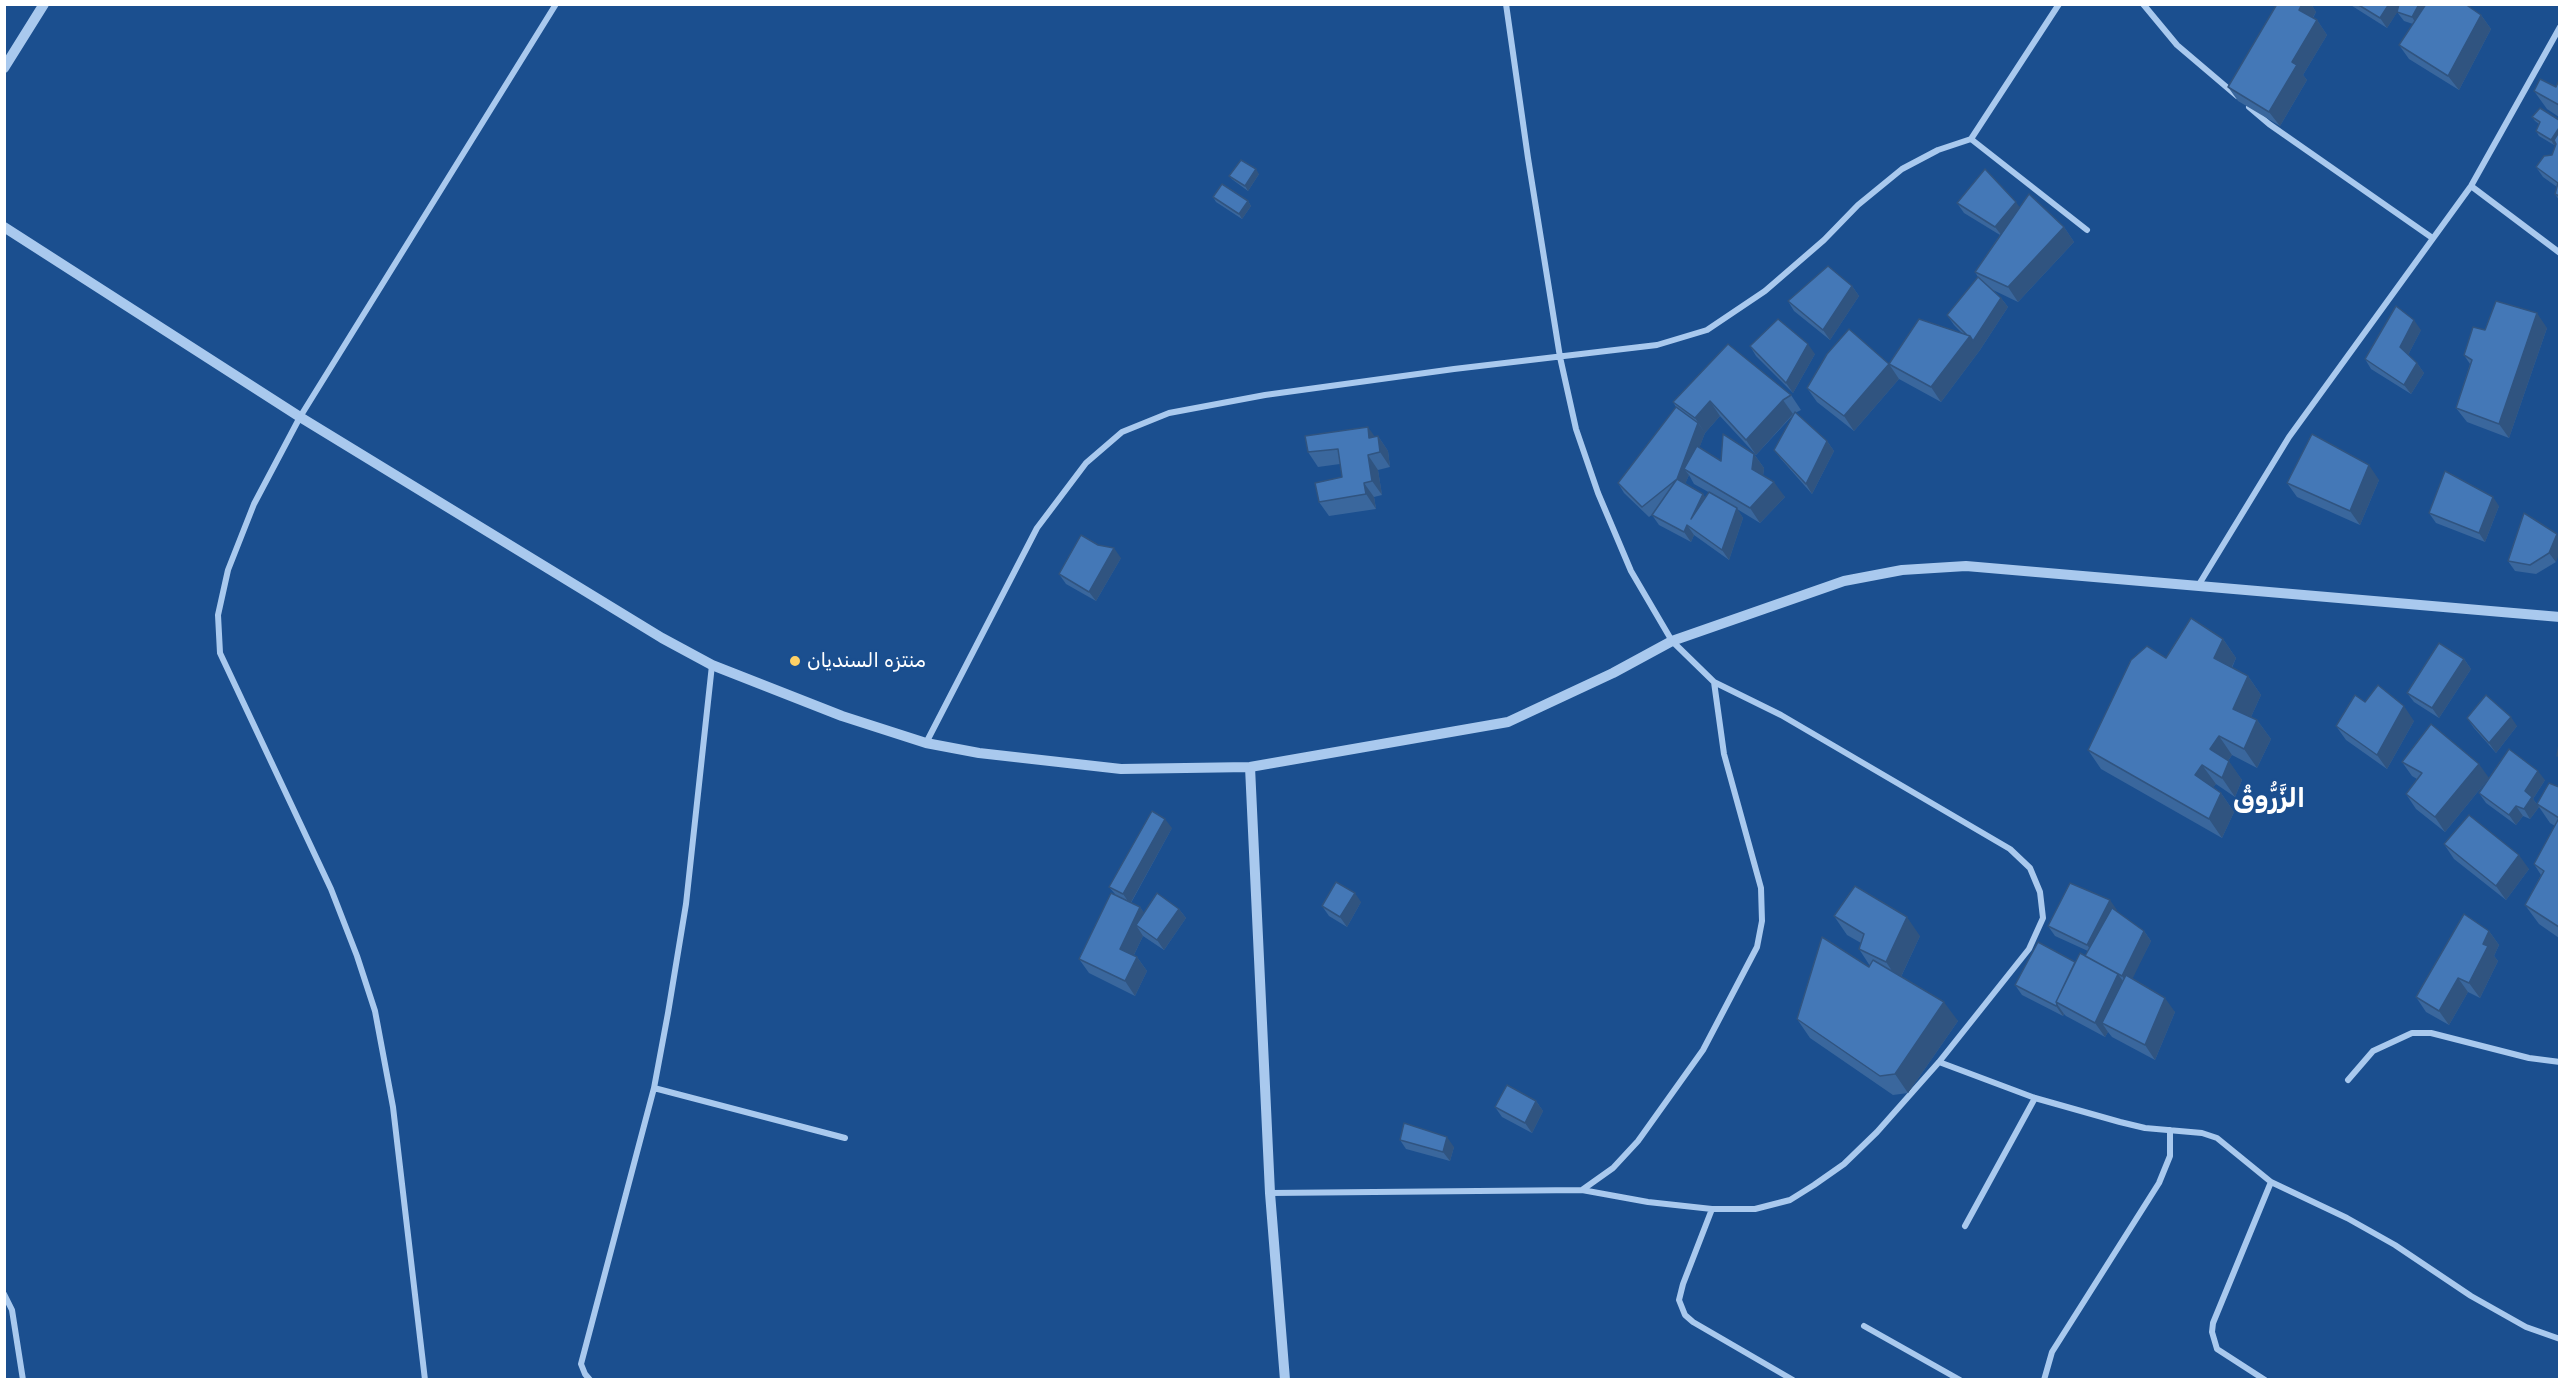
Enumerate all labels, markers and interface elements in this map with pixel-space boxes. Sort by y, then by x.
place label: منتزه السنديان [807,649,926,673]
marker: منتزه السنديان [788,654,802,668]
district label: الزَّرُّوقْ [2233,783,2305,815]

